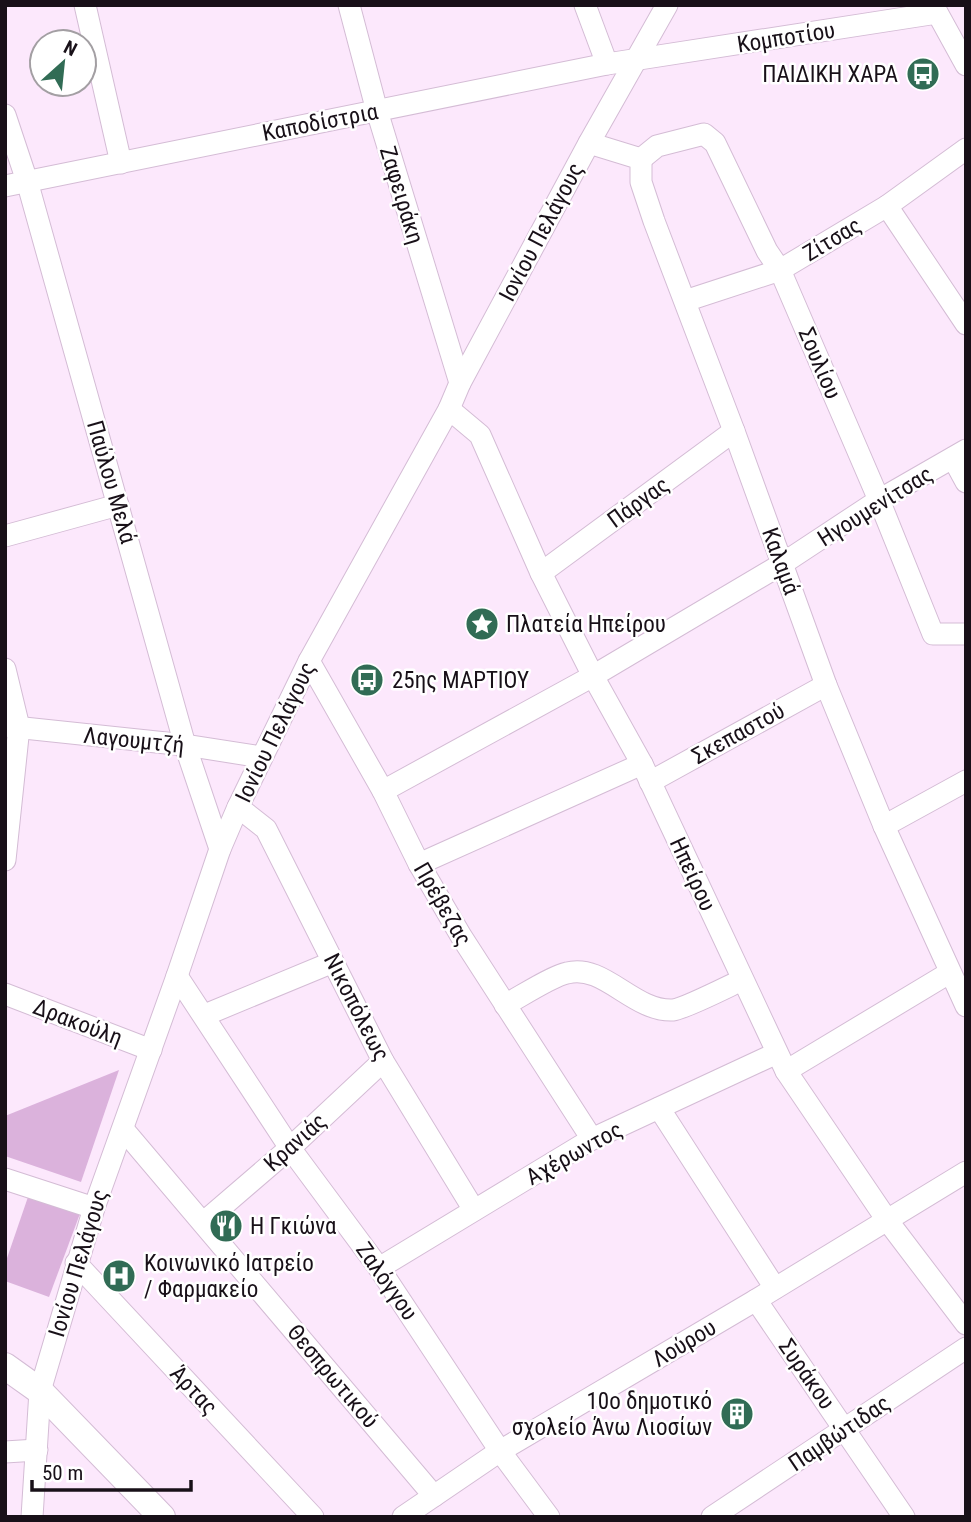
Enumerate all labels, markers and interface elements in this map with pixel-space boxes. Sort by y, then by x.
street label: Κομποτίου [735,16,837,59]
north arrow [28,28,98,98]
text: N [60,35,81,61]
bus stop icon: ΠΑΙΔΙΚΗ ΧΑΡΑ [904,55,942,93]
place label: ΠΑΙΔΙΚΗ ΧΑΡΑ [762,61,898,88]
street label: Καποδίστρια [260,98,380,147]
street label: Ζαφειράκη [374,143,429,247]
street label: Ιονίου Πελάγους [494,158,589,306]
street label: Ζίτσας [798,212,866,267]
street label: Σουλίου [792,323,847,403]
street label: Παύλου Μελά [81,418,142,547]
street label: Ηγουμενίτσας [813,461,938,552]
street label: Πάργας [602,471,674,534]
street label: Καλαμά [756,524,805,598]
place icon: Πλατεία Ηπείρου [463,605,501,643]
place label: Πλατεία Ηπείρου [506,611,666,638]
street label: Ιονίου Πελάγους [230,658,321,807]
bus stop icon: 25ης ΜΑΡΤΙΟΥ [348,661,386,699]
place label: 25ης ΜΑΡΤΙΟΥ [392,667,529,694]
street label: Σκεπαστού [687,697,789,770]
street label: Λαγουμτζή [82,722,186,759]
street label: Ηπείρου [664,833,721,915]
street label: Πρέβεζας [408,858,477,951]
street label: Νικοπόλεως [318,949,395,1065]
street label: Δρακούλη [29,993,126,1052]
street label: Κρανιάς [259,1108,332,1177]
street label: Αχέρωντος [521,1116,627,1191]
street label: Ιονίου Πελάγους [43,1186,114,1340]
restaurant icon: Η Γκιώνα [207,1207,245,1245]
place label: Η Γκιώνα [250,1213,336,1240]
street label: Ζαλόγγου [350,1237,423,1325]
place label: Κοινωνικό Ιατρείο / Φαρμακείο [144,1250,314,1303]
hospital icon: Κοινωνικό Ιατρείο / Φαρμακείο [100,1257,138,1295]
street label: Λούρου [647,1314,721,1373]
street label: Θεσπρωτικού [281,1319,384,1434]
street label: Συράκου [773,1334,840,1415]
street label: Άρτας [164,1360,223,1420]
place label: 10ο δημοτικό σχολείο Άνω Λιοσίων [512,1388,712,1441]
street label: Παμβώτιδας [783,1390,895,1477]
building icon: 10ο δημοτικό σχολείο Άνω Λιοσίων [718,1395,756,1433]
scale bar [32,1448,191,1492]
text: 50 m [42,1461,83,1485]

